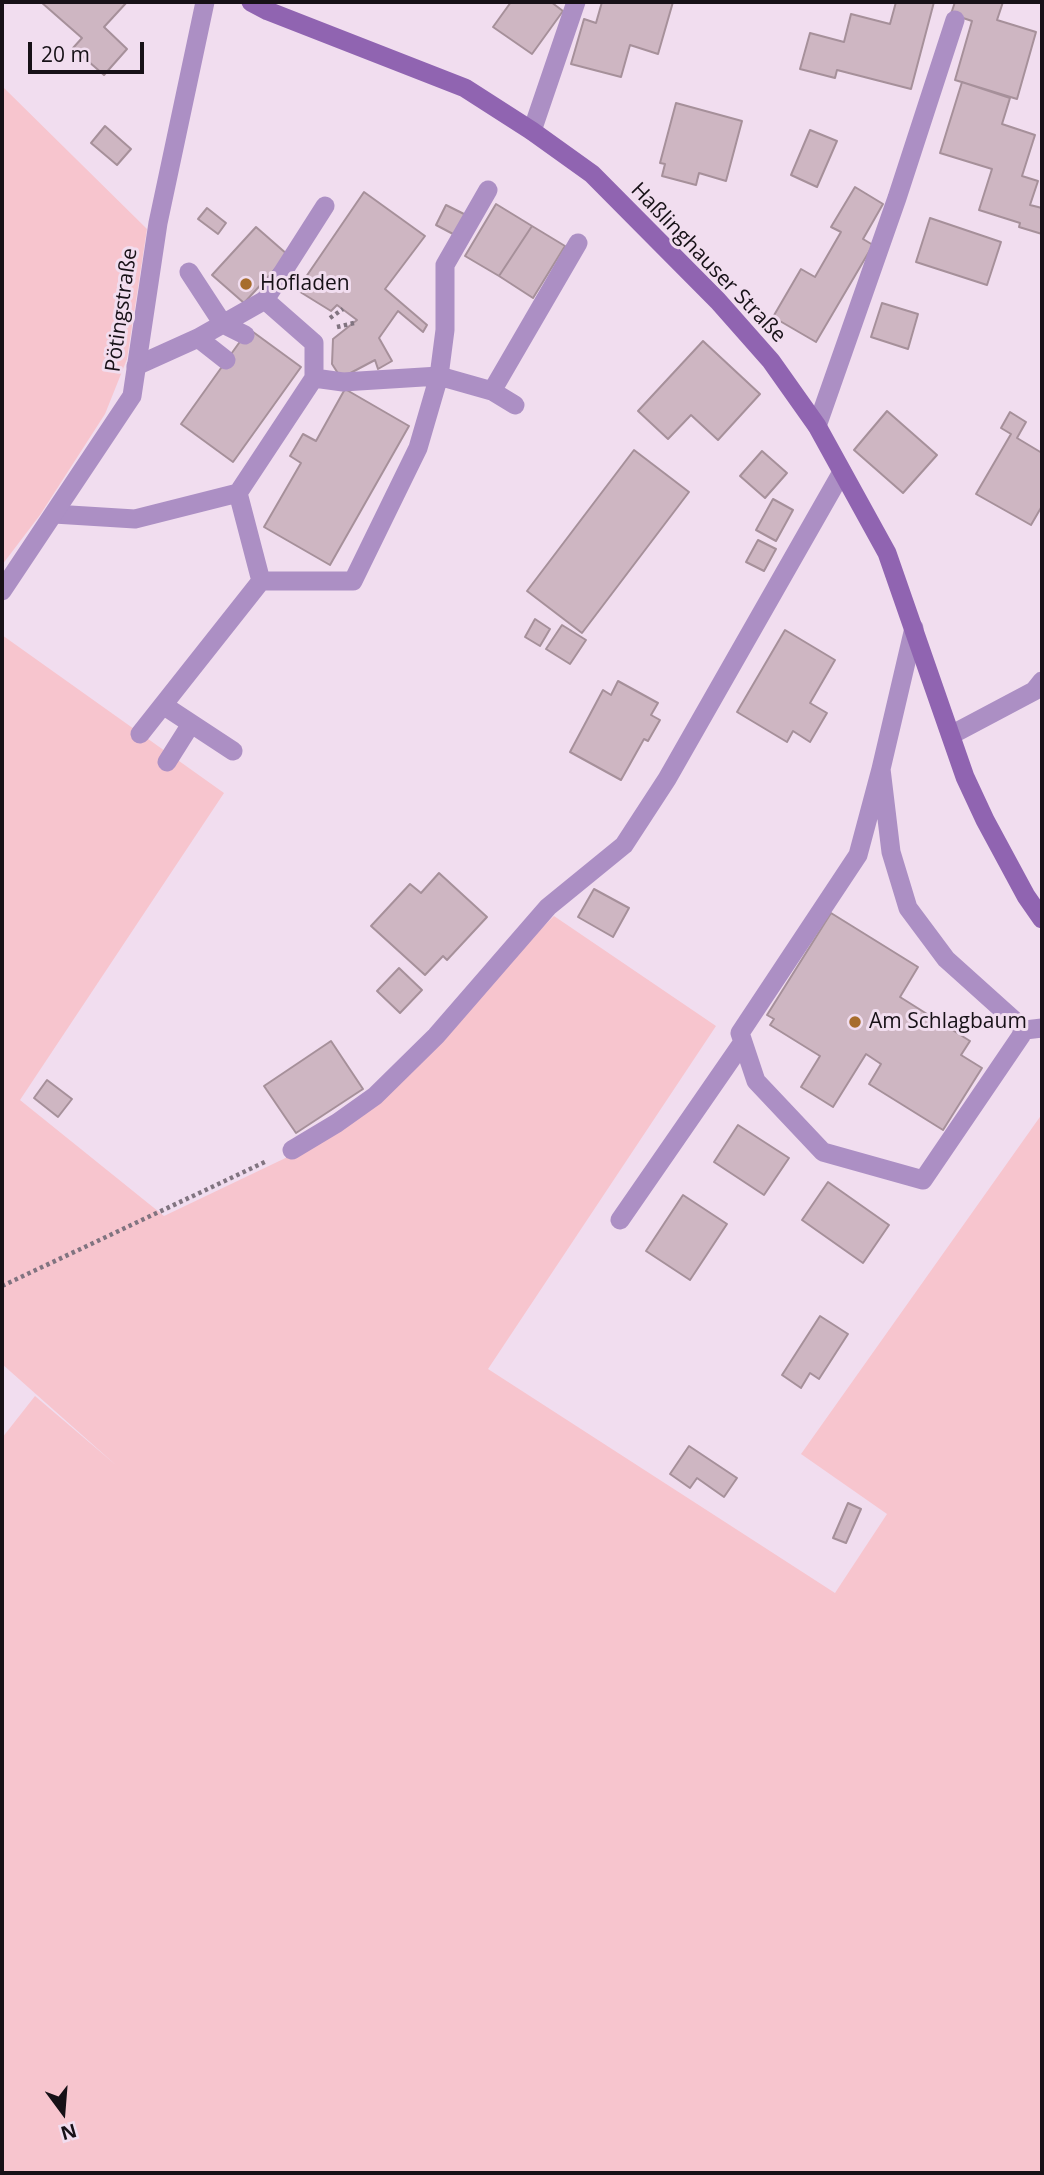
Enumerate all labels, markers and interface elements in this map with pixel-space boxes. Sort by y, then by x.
scale bar [32,28,147,72]
text: 20 m [41,40,90,68]
street label: Haßlinghauser Straße [625,178,791,348]
street label: Pötingstraße [101,246,143,374]
place label: Hofladen [260,271,350,297]
marker: Hofladen [238,276,254,292]
place label: Am Schlagbaum [869,1009,1027,1035]
marker: Am Schlagbaum [847,1014,863,1030]
north arrow [28,2077,98,2147]
text: N [58,2118,80,2147]

